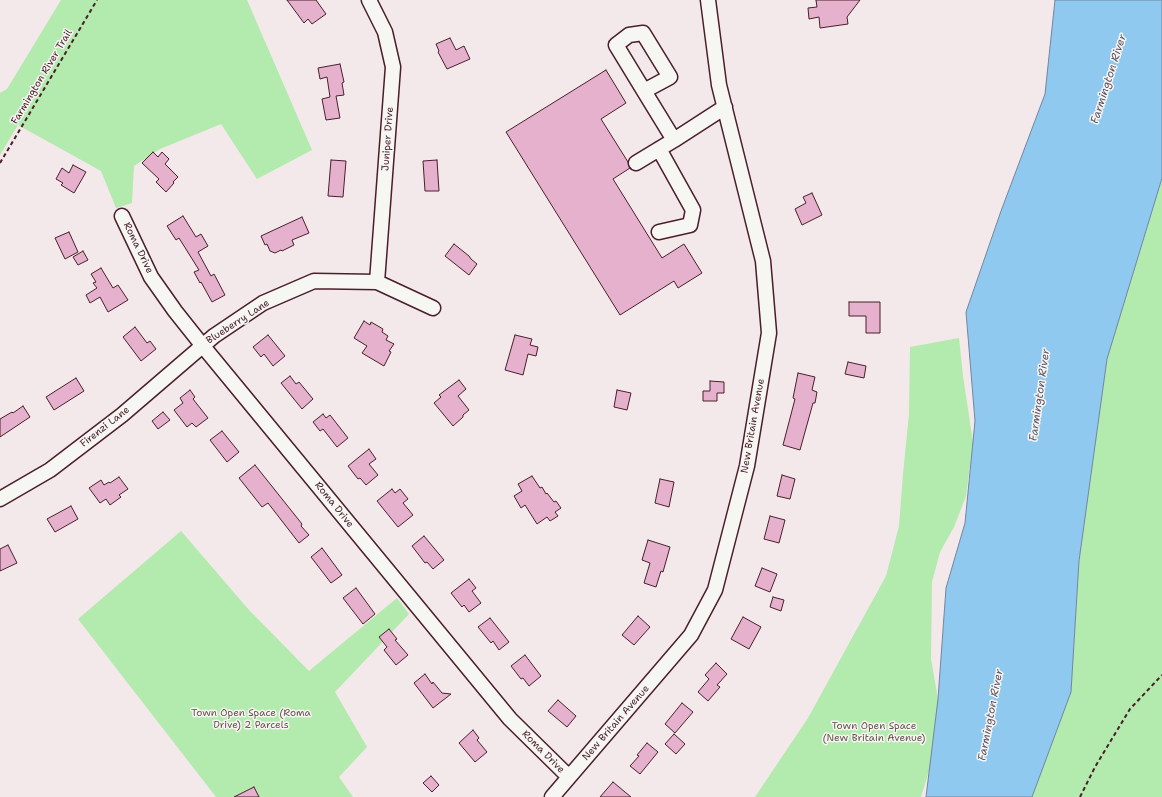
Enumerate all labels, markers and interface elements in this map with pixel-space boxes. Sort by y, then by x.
street label: Farmington River Trail [9,28,75,126]
water label: Farmington River [1088,33,1130,125]
street label: Juniper Drive [380,107,396,171]
street label: Roma Drive [120,220,156,276]
street label: Blueberry Lane [204,297,272,347]
water label: Farmington River [1027,348,1053,442]
street label: New Britain Avenue [739,378,767,474]
street label: Firenzi Lane [78,404,132,450]
street label: Roma Drive [312,480,356,530]
water label: Farmington River [976,668,1006,762]
street label: New Britain Avenue [580,683,652,763]
park label: Town Open Space (Roma Drive) 2 Parcels [191,707,311,730]
park label: Town Open Space (New Britain Avenue) [823,720,925,744]
street label: Roma Drive [519,728,567,776]

